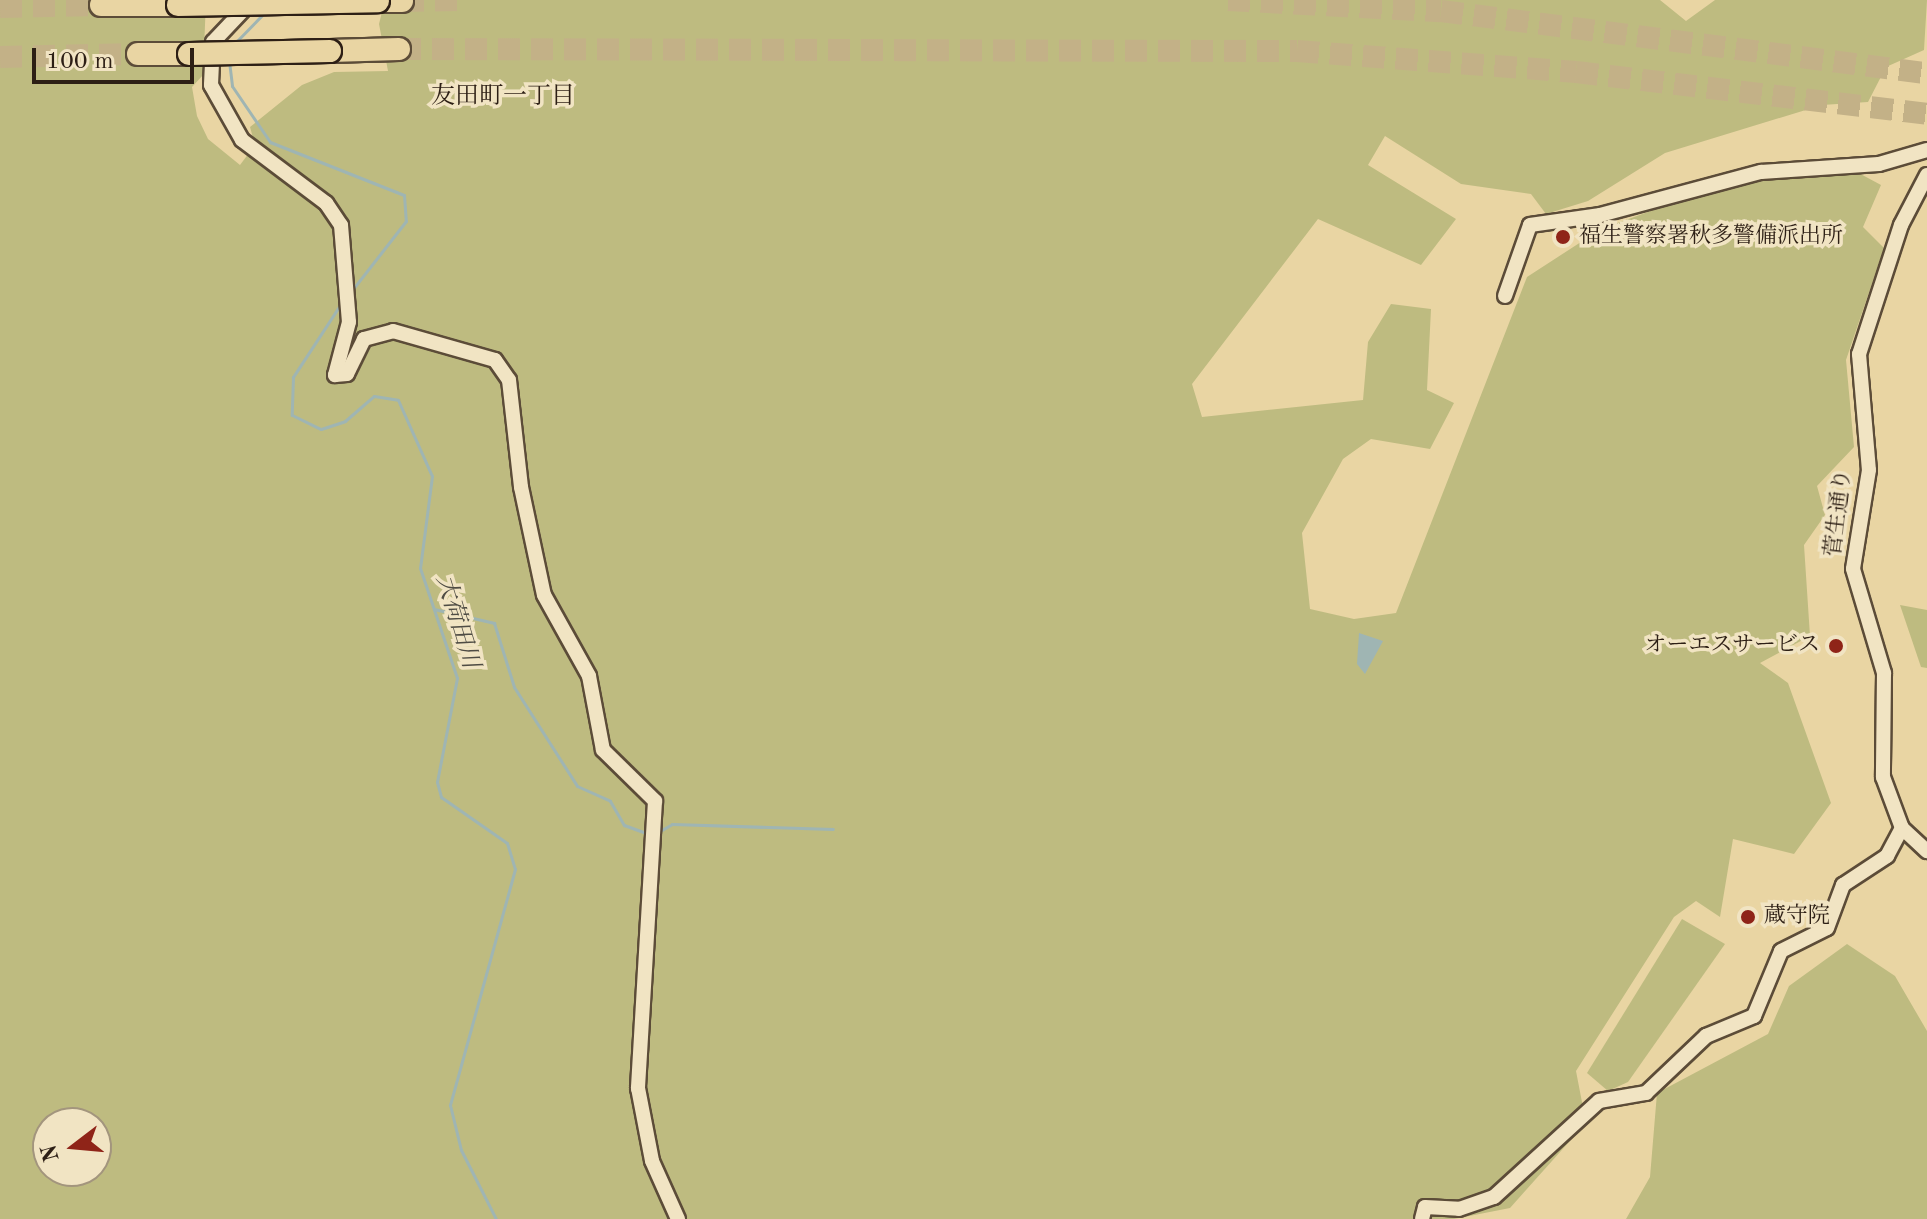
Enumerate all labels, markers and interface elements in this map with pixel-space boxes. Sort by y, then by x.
scale bar [36,32,198,82]
text: 100 m [46,50,114,74]
district label: 友田町一丁目 [431,84,575,112]
place label: 福生警察署秋多警備派出所 [1579,224,1843,250]
marker: 福生警察署秋多警備派出所 [1554,228,1572,246]
street label: 菅生通り [1821,468,1857,558]
water label: 大荷田川 [428,572,484,672]
place label: オーエスサービス [1644,633,1820,659]
marker: オーエスサービス [1827,637,1845,655]
place label: 蔵守院 [1764,904,1830,930]
marker: 蔵守院 [1739,908,1757,926]
north arrow [32,1107,112,1187]
text: N [38,1142,64,1164]

